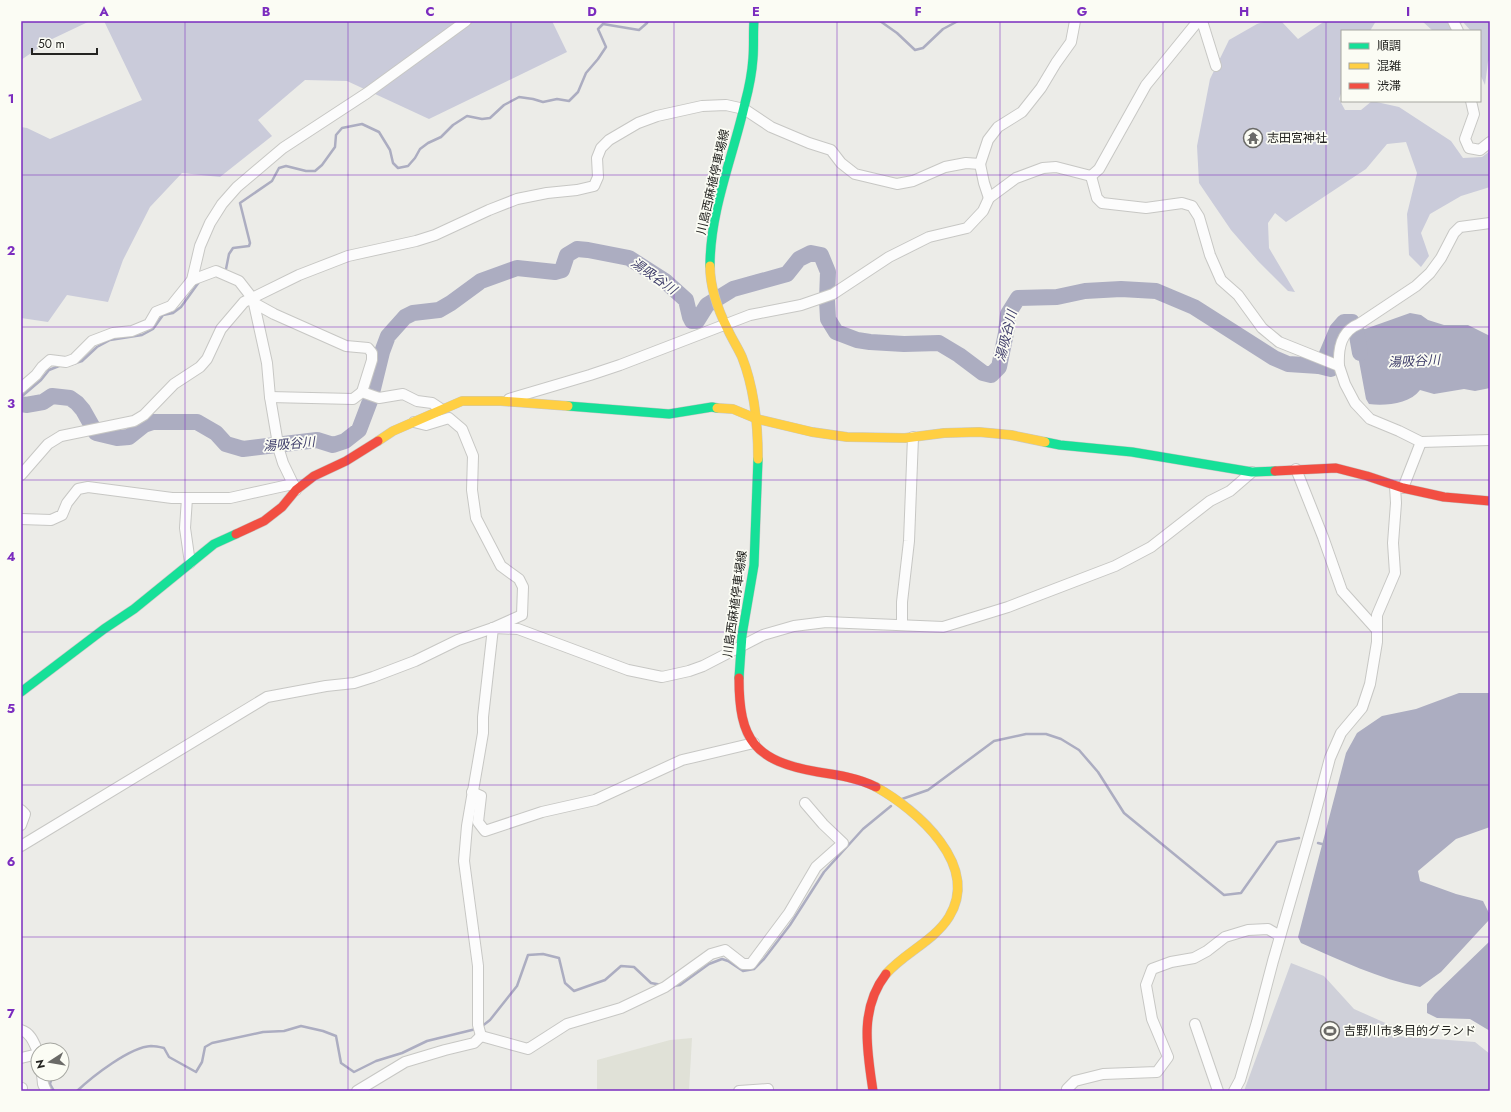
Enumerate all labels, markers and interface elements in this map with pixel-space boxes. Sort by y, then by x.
text: A [98,2,109,21]
text: B [262,2,271,21]
text: C [425,2,435,21]
text: D [587,2,597,21]
text: E [752,2,760,21]
text: F [914,2,922,21]
text: G [1077,2,1088,21]
text: H [1239,2,1249,21]
text: I [1406,2,1410,21]
scale bar [32,30,97,56]
legend [1341,30,1481,102]
text: 50 m [38,35,65,53]
text: 順調 [1377,37,1401,55]
text: 混雑 [1377,57,1401,75]
text: 渋滞 [1377,77,1401,95]
text: 1 [8,89,14,108]
street label: 川島西麻植停車場線 [692,127,734,237]
temple icon: 志田宮神社 [1242,127,1264,149]
place label: 志田宮神社 [1267,129,1327,147]
text: 2 [7,241,15,260]
water label: 湯吸谷川 [627,253,682,300]
water label: 湯吸谷川 [990,307,1022,364]
water label: 湯吸谷川 [1388,350,1442,372]
text: 3 [7,394,15,413]
water label: 湯吸谷川 [262,432,318,456]
text: 4 [6,547,16,566]
street label: 川島西麻植停車場線 [719,549,751,659]
text: 5 [7,699,15,718]
text: 6 [7,852,16,871]
text: 7 [7,1004,15,1023]
sports icon: 吉野川市多目的グランド [1319,1020,1341,1042]
place label: 吉野川市多目的グランド [1344,1022,1476,1040]
north arrow [30,1042,70,1082]
text: N [31,1058,49,1070]

